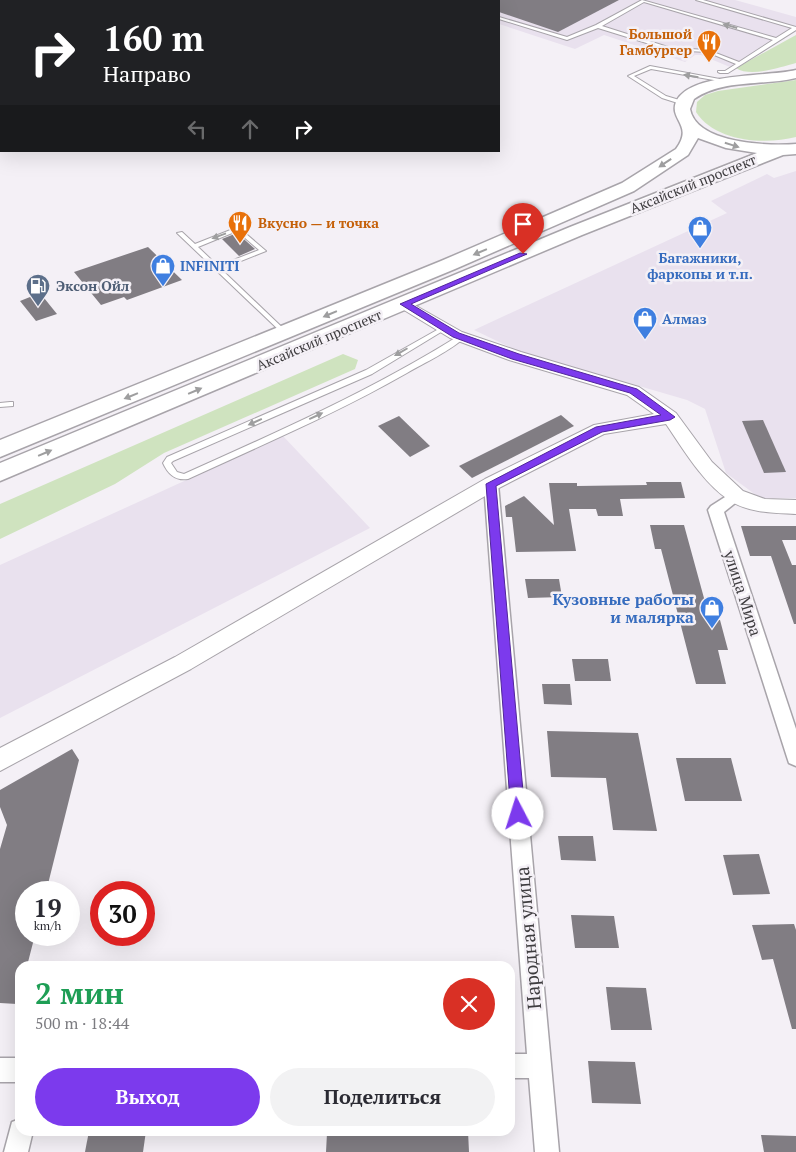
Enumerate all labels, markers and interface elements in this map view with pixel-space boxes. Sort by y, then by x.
text: 160 m [103,15,204,61]
icon: right [20,20,85,85]
one-way arrow [723,22,738,30]
place label: Большой Гамбургер [619,24,692,59]
restaurant icon: Большой Гамбургер [696,29,722,63]
text: Направо [103,59,191,88]
one-way arrow [683,72,699,80]
icon: left [183,115,211,143]
icon: ahead [236,115,264,143]
icon: right [289,115,317,143]
one-way arrow [724,141,739,149]
street label: Аксайский проспект [627,150,759,218]
one-way arrow [659,158,672,168]
pin [502,203,544,254]
restaurant icon: Вкусно — и точка [227,210,253,244]
icon: arrive [509,210,537,238]
place label: Вкусно — и точка [258,213,379,232]
shop icon: Багажники, фаркопы и т.п. [687,215,713,249]
one-way arrow [211,232,226,240]
one-way arrow [473,248,487,256]
place label: Багажники, фаркопы и т.п. [647,248,753,283]
shop icon: INFINITI [150,253,176,287]
place label: INFINITI [180,256,239,275]
fuel station icon: Эксон Ойл [25,273,51,307]
place label: Эксон Ойл [56,276,129,295]
street label: Аксайский проспект [253,305,384,375]
shop icon: Алмаз [632,306,658,340]
place label: Алмаз [662,309,707,328]
one-way arrow [323,311,337,319]
one-way arrow [395,348,408,357]
one-way arrow [188,387,203,395]
one-way arrow [124,392,138,400]
one-way arrow [309,412,323,420]
one-way arrow [248,418,262,426]
one-way arrow [38,449,52,457]
street label: улица Мира [719,546,767,639]
place label: Кузовные работы и малярка [552,588,694,628]
shop icon: Кузовные работы и малярка [699,595,725,629]
position arrow [491,787,543,839]
street label: Народная улица [509,865,546,1011]
speed limit sign: 30 [90,881,155,946]
text: 19 [33,891,62,924]
text: km/h [34,918,61,933]
text: 2 мин [35,973,124,1013]
button: close [443,978,495,1030]
text: 500 m · 18:44 [35,1012,129,1034]
button: Выход [35,1068,260,1126]
button: Поделиться [270,1068,495,1126]

